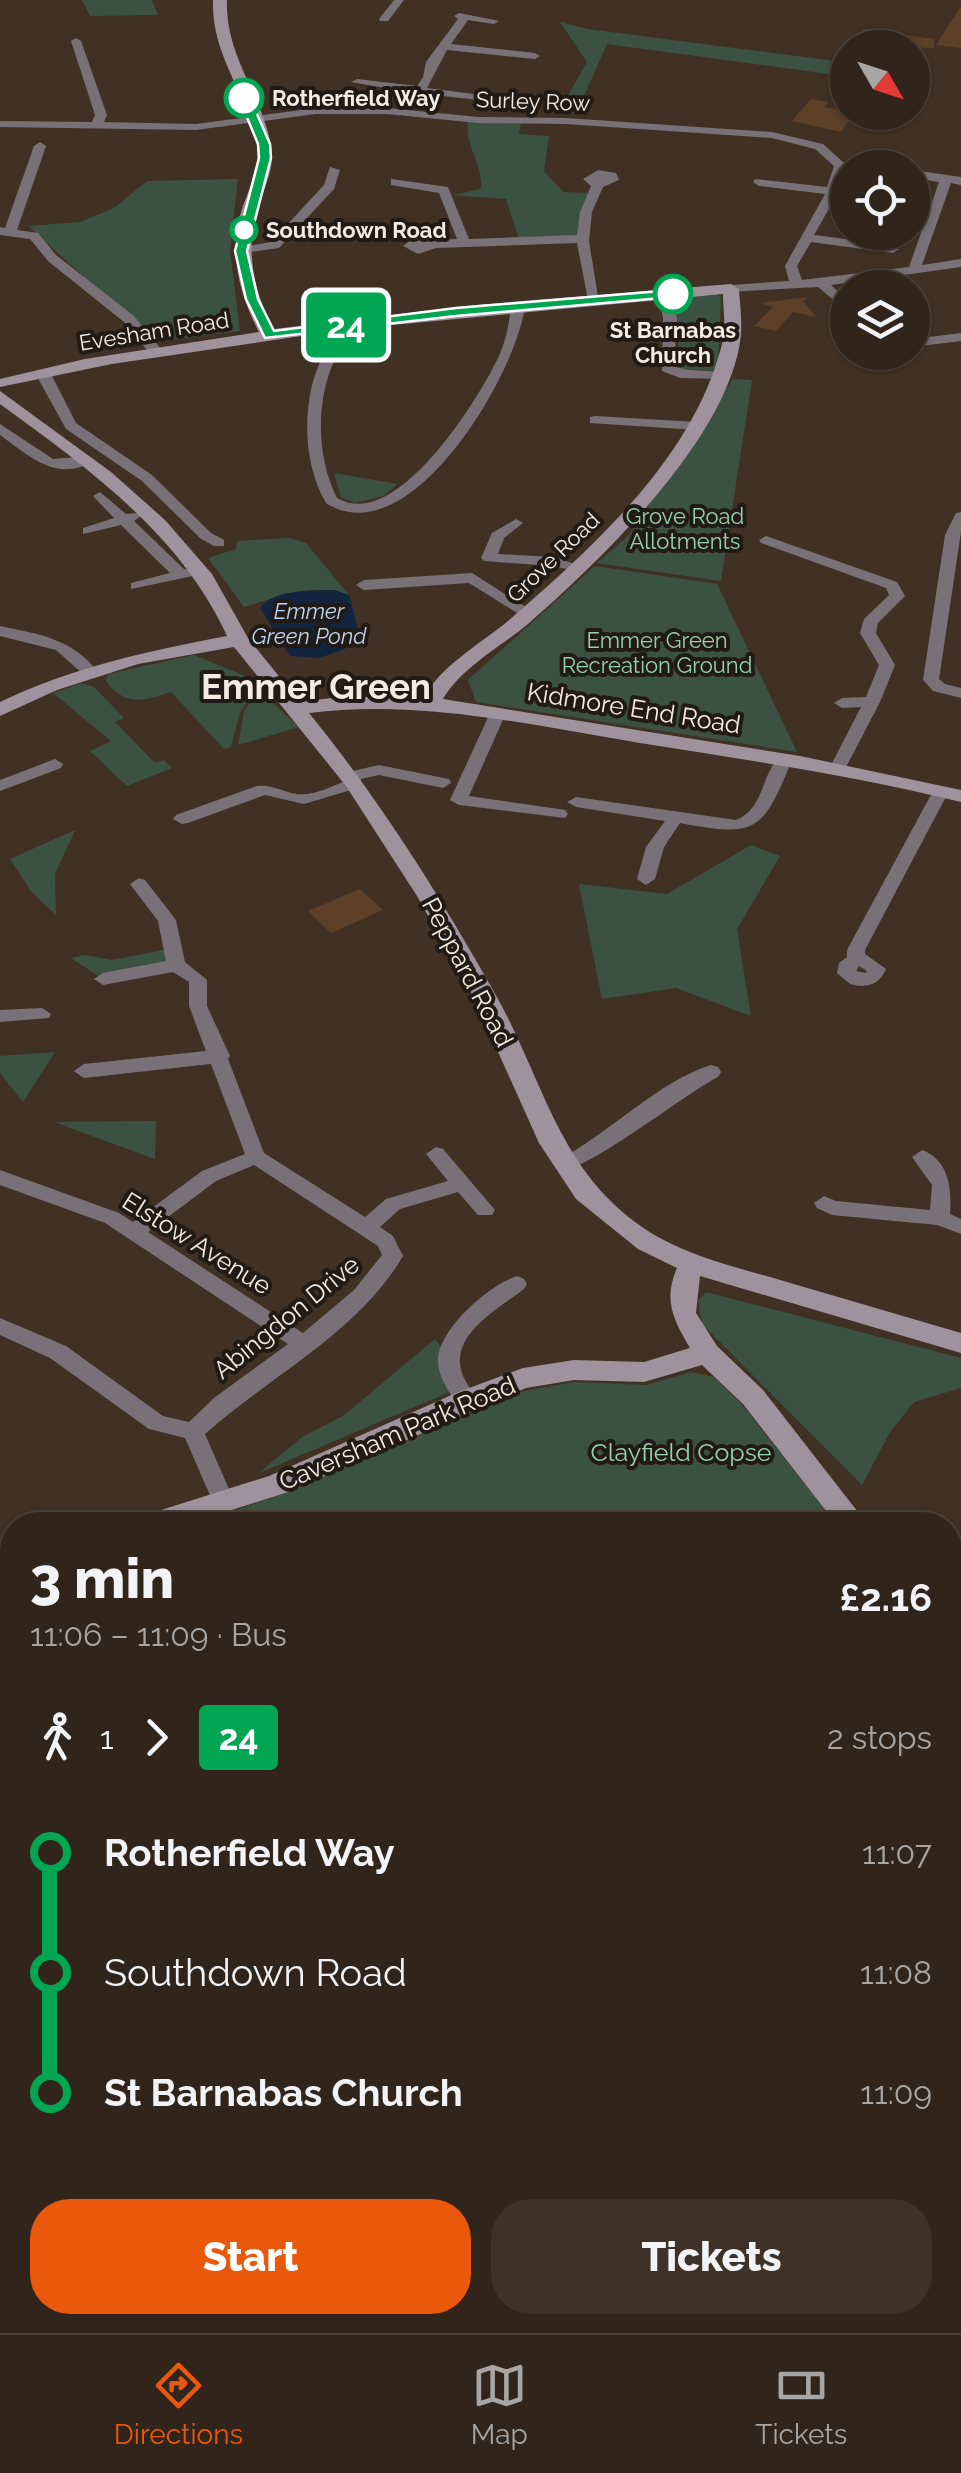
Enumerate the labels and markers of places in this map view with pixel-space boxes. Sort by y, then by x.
marker: Rotherfield Way [225,79,263,117]
place label: Rotherfield Way [272,85,440,111]
marker: Southdown Road [231,217,257,243]
place label: Southdown Road [266,217,447,243]
marker: St Barnabas Church [654,275,692,313]
place label: St Barnabas Church [610,317,736,368]

